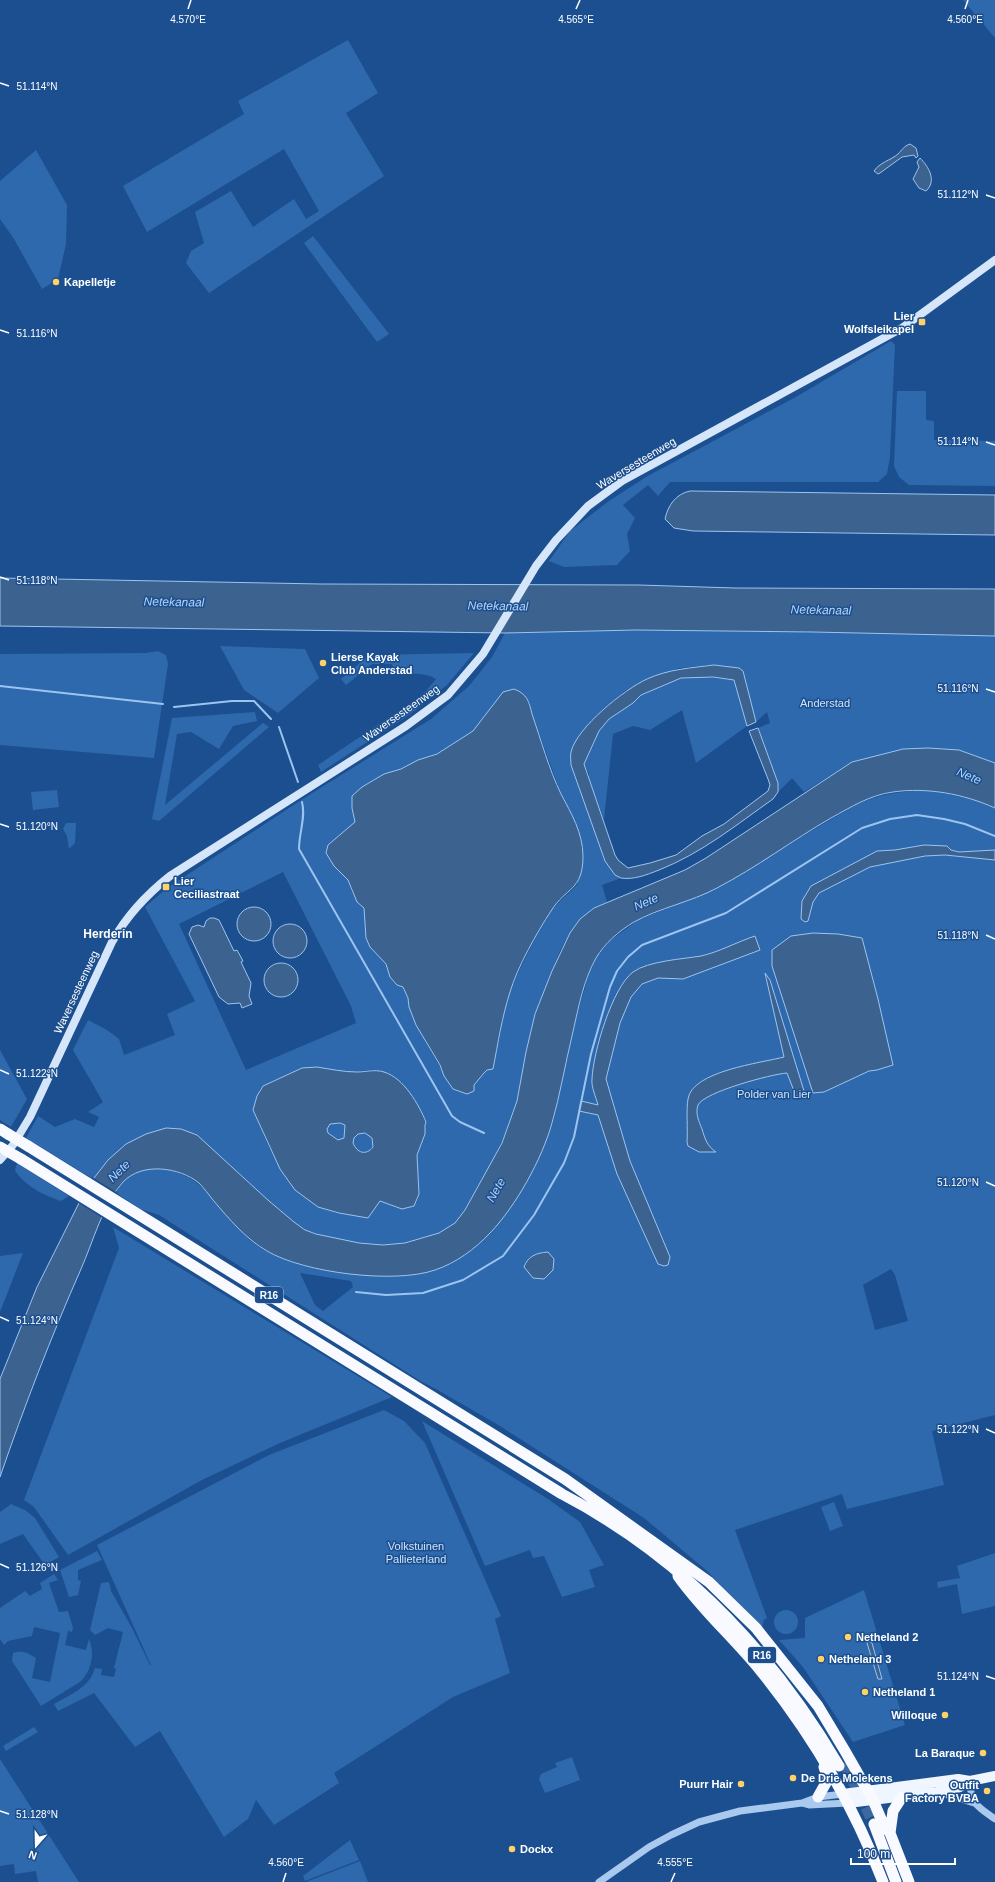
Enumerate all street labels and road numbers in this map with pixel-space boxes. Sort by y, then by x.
street label: Waversesteenweg [594,435,678,491]
street label: Waversesteenweg [361,682,441,744]
street label: Waversesteenweg [52,949,100,1035]
road number: R16 [255,1287,283,1303]
road number: R16 [748,1647,776,1663]

